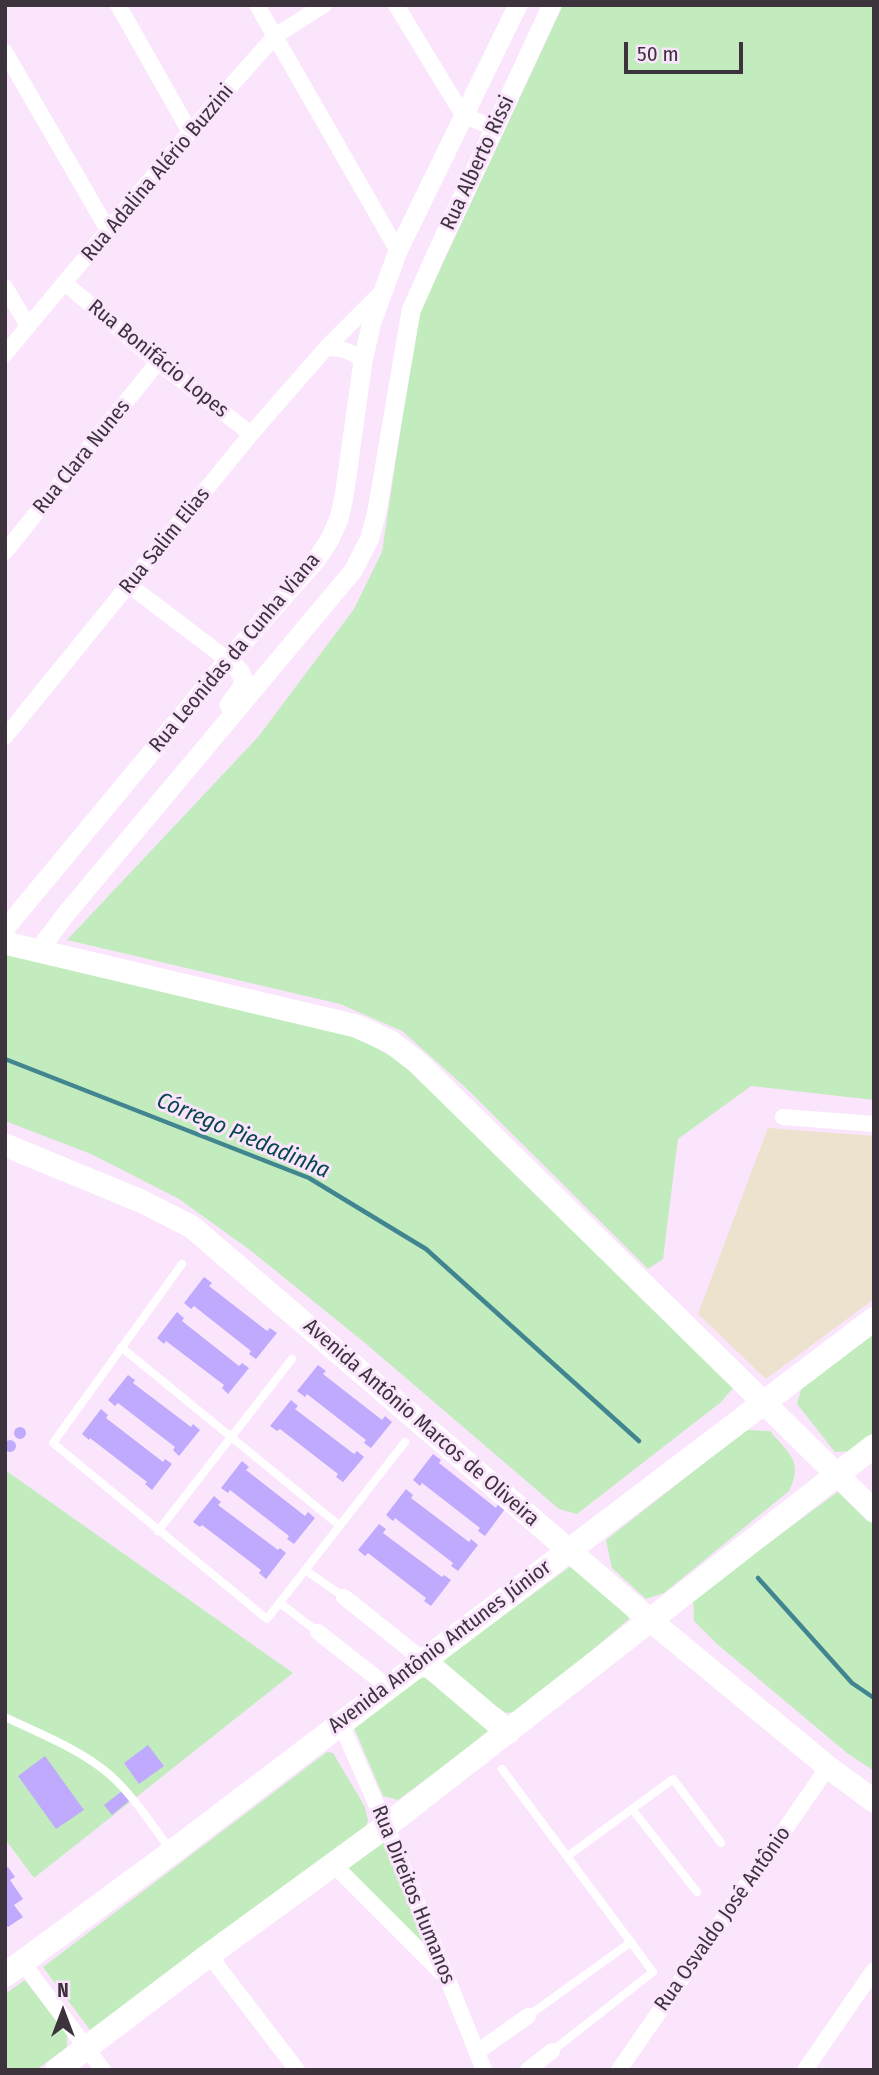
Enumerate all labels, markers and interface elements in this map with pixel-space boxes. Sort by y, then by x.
scale bar [627,28,746,72]
text: 50 m [637,41,679,67]
street label: Rua Adalina Alério Buzzini [77,79,239,267]
street label: Rua Alberto Rissi [436,92,520,234]
street label: Rua Bonifácio Lopes [83,295,233,423]
street label: Rua Clara Nunes [28,395,136,519]
street label: Rua Salim Elias [114,483,216,599]
street label: Rua Leonidas da Cunha Viana [144,548,326,758]
water label: Córrego Piedadinha [152,1087,334,1185]
street label: Avenida Antônio Marcos de Oliveira [298,1314,544,1532]
street label: Avenida Antônio Antunes Júnior [324,1555,556,1739]
street label: Rua Direitos Humanos [366,1802,460,1988]
street label: Rua Osvaldo José Antônio [650,1822,796,2016]
north arrow [28,1977,98,2047]
text: N [57,1979,69,2002]

